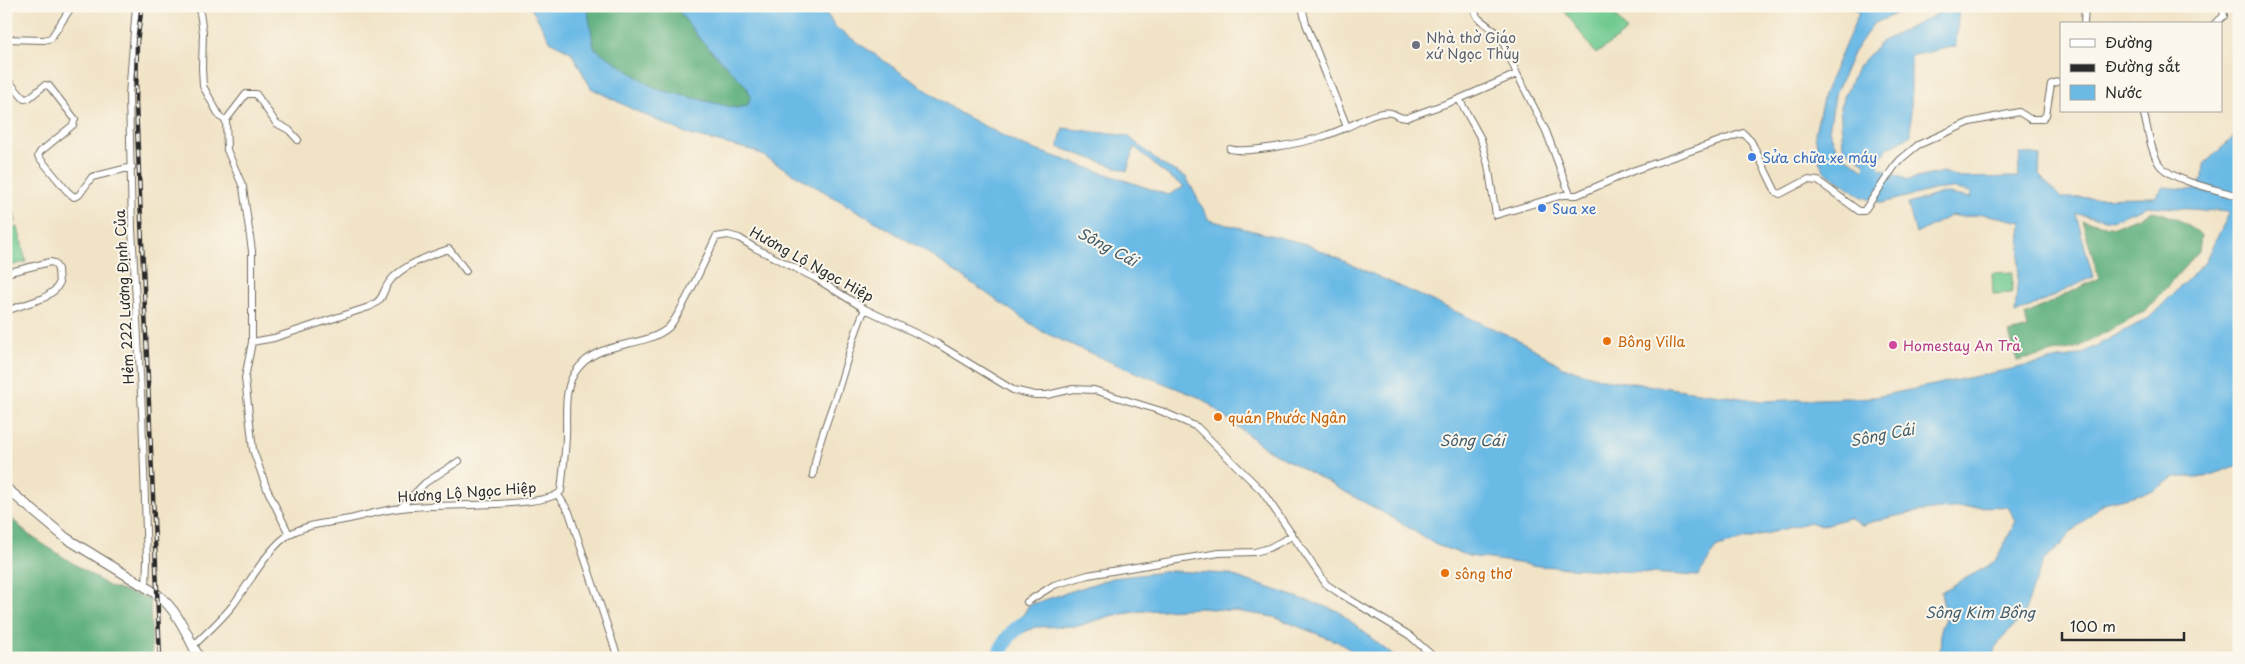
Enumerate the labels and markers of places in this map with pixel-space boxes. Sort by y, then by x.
place label: Nhà thờ Giáo xứ Ngọc Thủy [1426,27,1519,64]
marker: Nhà thờ Giáo xứ Ngọc Thủy [1410,39,1422,51]
place label: Sửa chữa xe máy [1762,147,1877,168]
marker: Sửa chữa xe máy [1746,151,1758,163]
place label: Sua xe [1552,198,1597,219]
marker: Sua xe [1536,202,1548,214]
place label: Bông Villa [1617,331,1685,352]
marker: Bông Villa [1601,335,1613,347]
place label: Homestay An Trà [1903,335,2021,356]
marker: Homestay An Trà [1887,339,1899,351]
place label: quán Phước Ngân [1228,407,1346,428]
marker: quán Phước Ngân [1212,411,1224,423]
place label: sông thơ [1455,563,1513,584]
marker: sông thơ [1439,567,1451,579]

